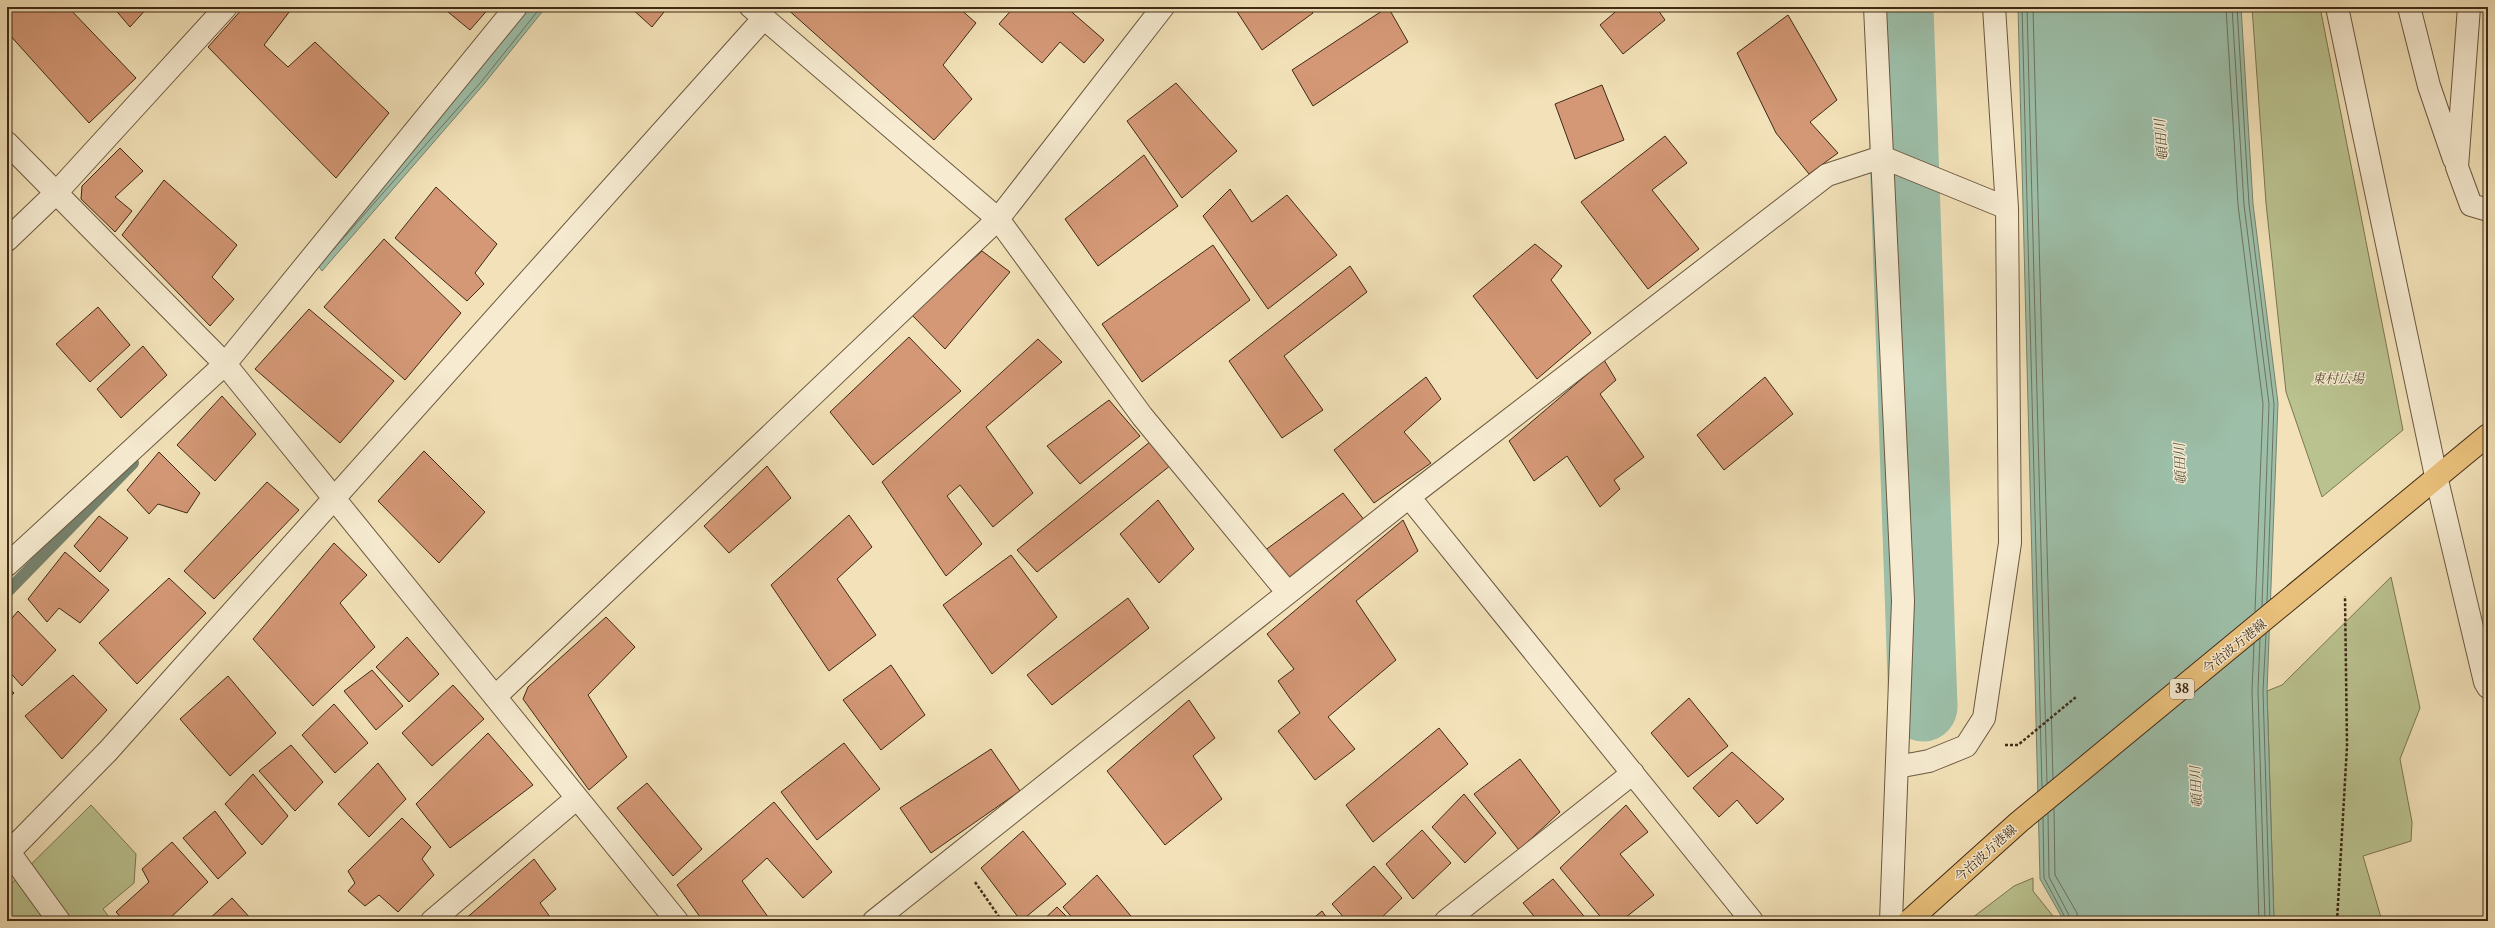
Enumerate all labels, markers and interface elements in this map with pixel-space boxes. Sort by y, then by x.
water label: 頓田川 [2150,116,2171,162]
park label: 東村広場 [2312,370,2365,386]
water label: 頓田川 [2170,441,2190,485]
street label: 今治波方港線 [2199,615,2269,677]
road number: 38 [2170,679,2194,699]
water label: 頓田川 [2186,764,2206,808]
street label: 今治波方港線 [1951,821,2019,885]

